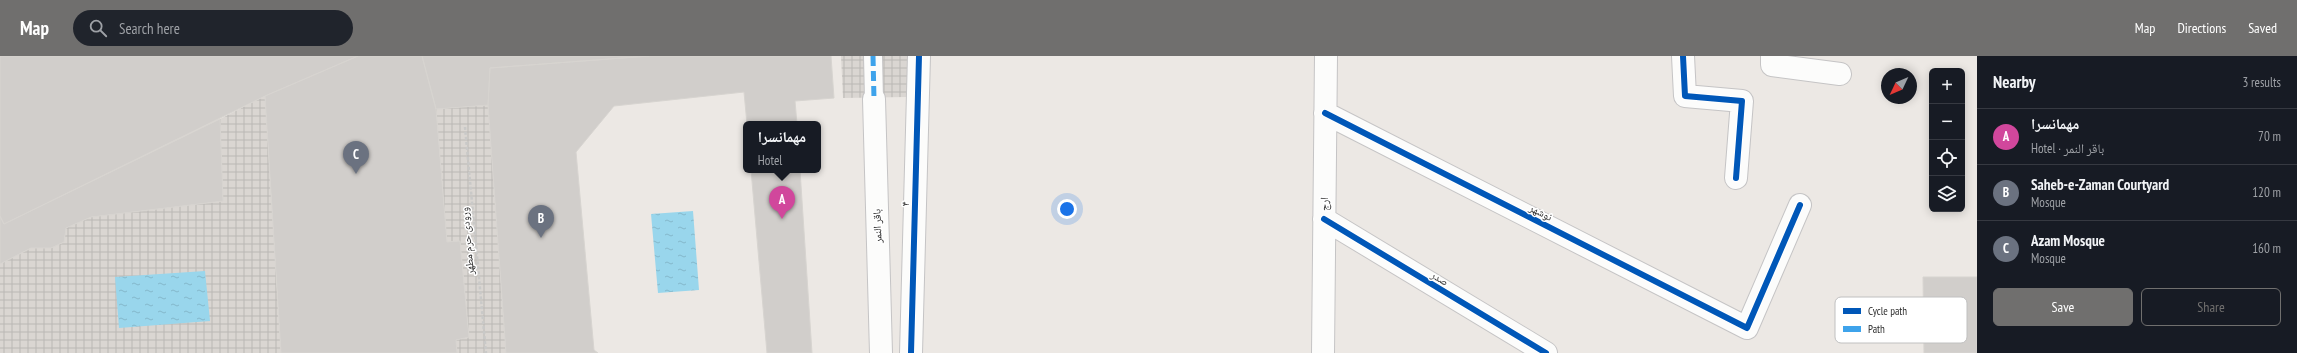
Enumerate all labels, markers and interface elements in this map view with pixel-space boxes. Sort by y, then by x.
search box [73,10,353,46]
text: Map [20,16,49,40]
icon: search [87,17,109,39]
text: Search here [119,19,180,38]
text: Map [2135,19,2155,37]
text: Directions [2177,19,2226,37]
text: Saved [2248,19,2277,37]
north arrow [1881,68,1917,104]
map controls [1929,68,1965,212]
button: + [1929,68,1965,104]
text: Nearby [1993,71,2036,93]
text: 3 results [2242,74,2281,91]
button: − [1929,104,1965,140]
text: مهمانسرا [2031,114,2079,133]
popup [743,121,821,173]
text: مهمانسرا [758,127,806,146]
text: A [2003,128,2009,145]
text: 70 m [2258,128,2281,145]
button: locate [1929,140,1965,176]
text: Hotel · باقر النمر [2031,140,2104,157]
pin: C [343,141,369,174]
text: Hotel [758,152,782,169]
text: Saheb-e-Zaman Courtyard [2031,175,2169,194]
button: layers [1929,176,1965,212]
text: B [2003,184,2009,201]
text: 120 m [2252,184,2281,201]
pin: A [769,186,795,219]
text: Mosque [2031,194,2066,211]
street label: ارج [1317,197,1331,211]
your location [1057,199,1077,219]
street label: نوشهر [1526,200,1555,224]
street label: ۴ [898,201,912,207]
pin: B [528,205,554,238]
street label: ورودی حرم مطهر [457,207,477,276]
street label: باقر النمر [869,209,885,244]
text: Azam Mosque [2031,231,2105,250]
text: C [2003,240,2009,257]
text: 160 m [2252,240,2281,257]
text: Mosque [2031,250,2066,267]
street label: صدر [1428,267,1451,289]
button: Save [1993,288,2133,326]
button: Share [2141,288,2281,326]
legend [1835,297,1967,343]
text: Cycle path [1868,304,1907,318]
text: Path [1868,322,1885,336]

